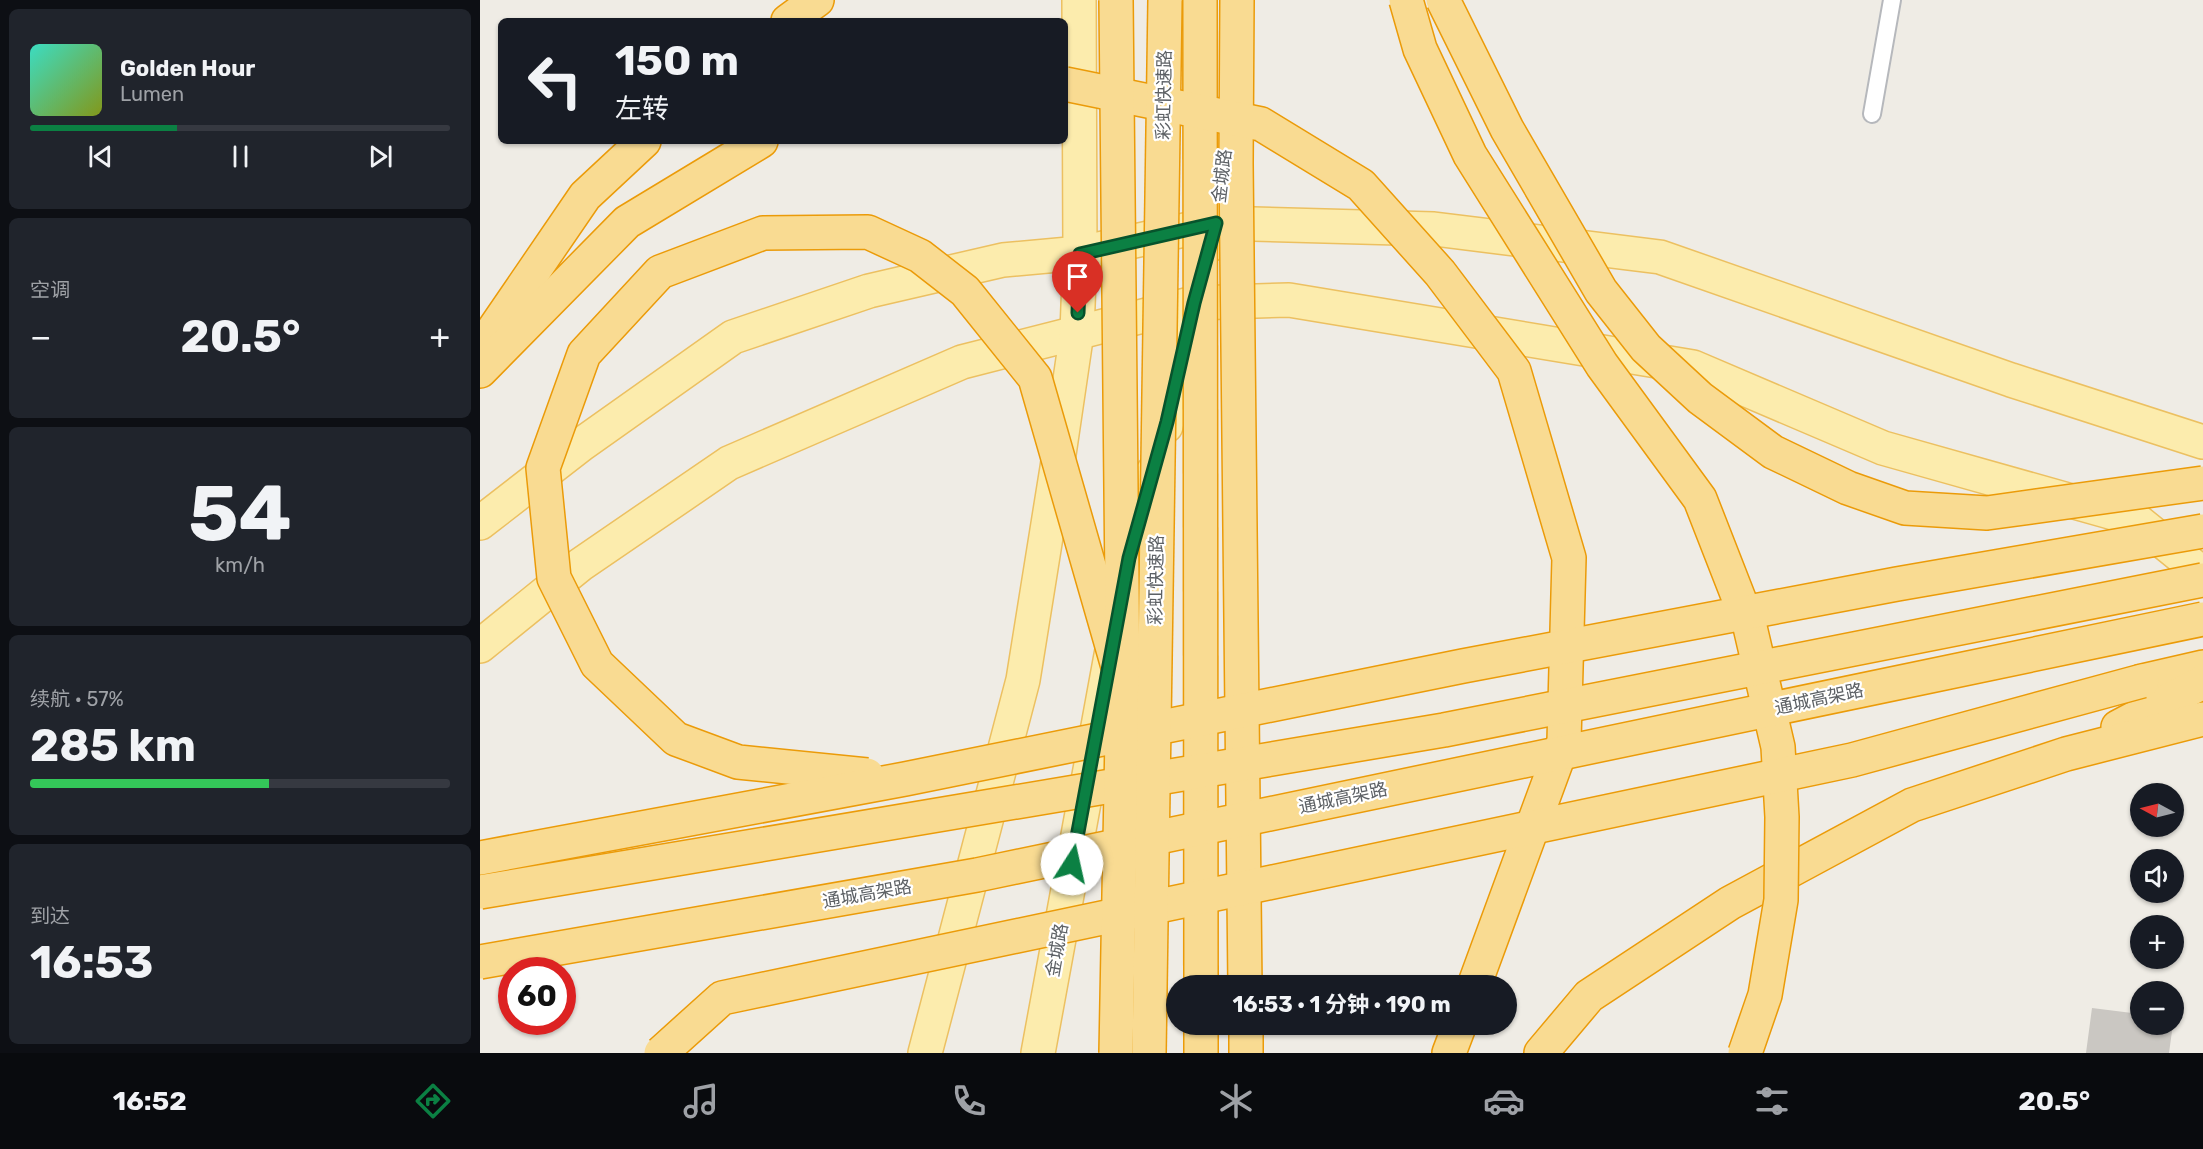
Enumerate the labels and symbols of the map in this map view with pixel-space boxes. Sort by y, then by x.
street label: 彩虹快速路 [1152,50,1176,140]
street label: 金城路 [1208,148,1236,204]
pin [1052,251,1103,313]
street label: 彩虹快速路 [1144,535,1168,625]
street label: 通城高架路 [1773,679,1865,719]
street label: 通城高架路 [1297,778,1389,818]
north arrow [2130,783,2184,837]
position arrow [1040,832,1104,896]
street label: 通城高架路 [821,875,913,913]
street label: 金城路 [1041,922,1073,978]
speed limit sign: 60 [498,957,576,1035]

